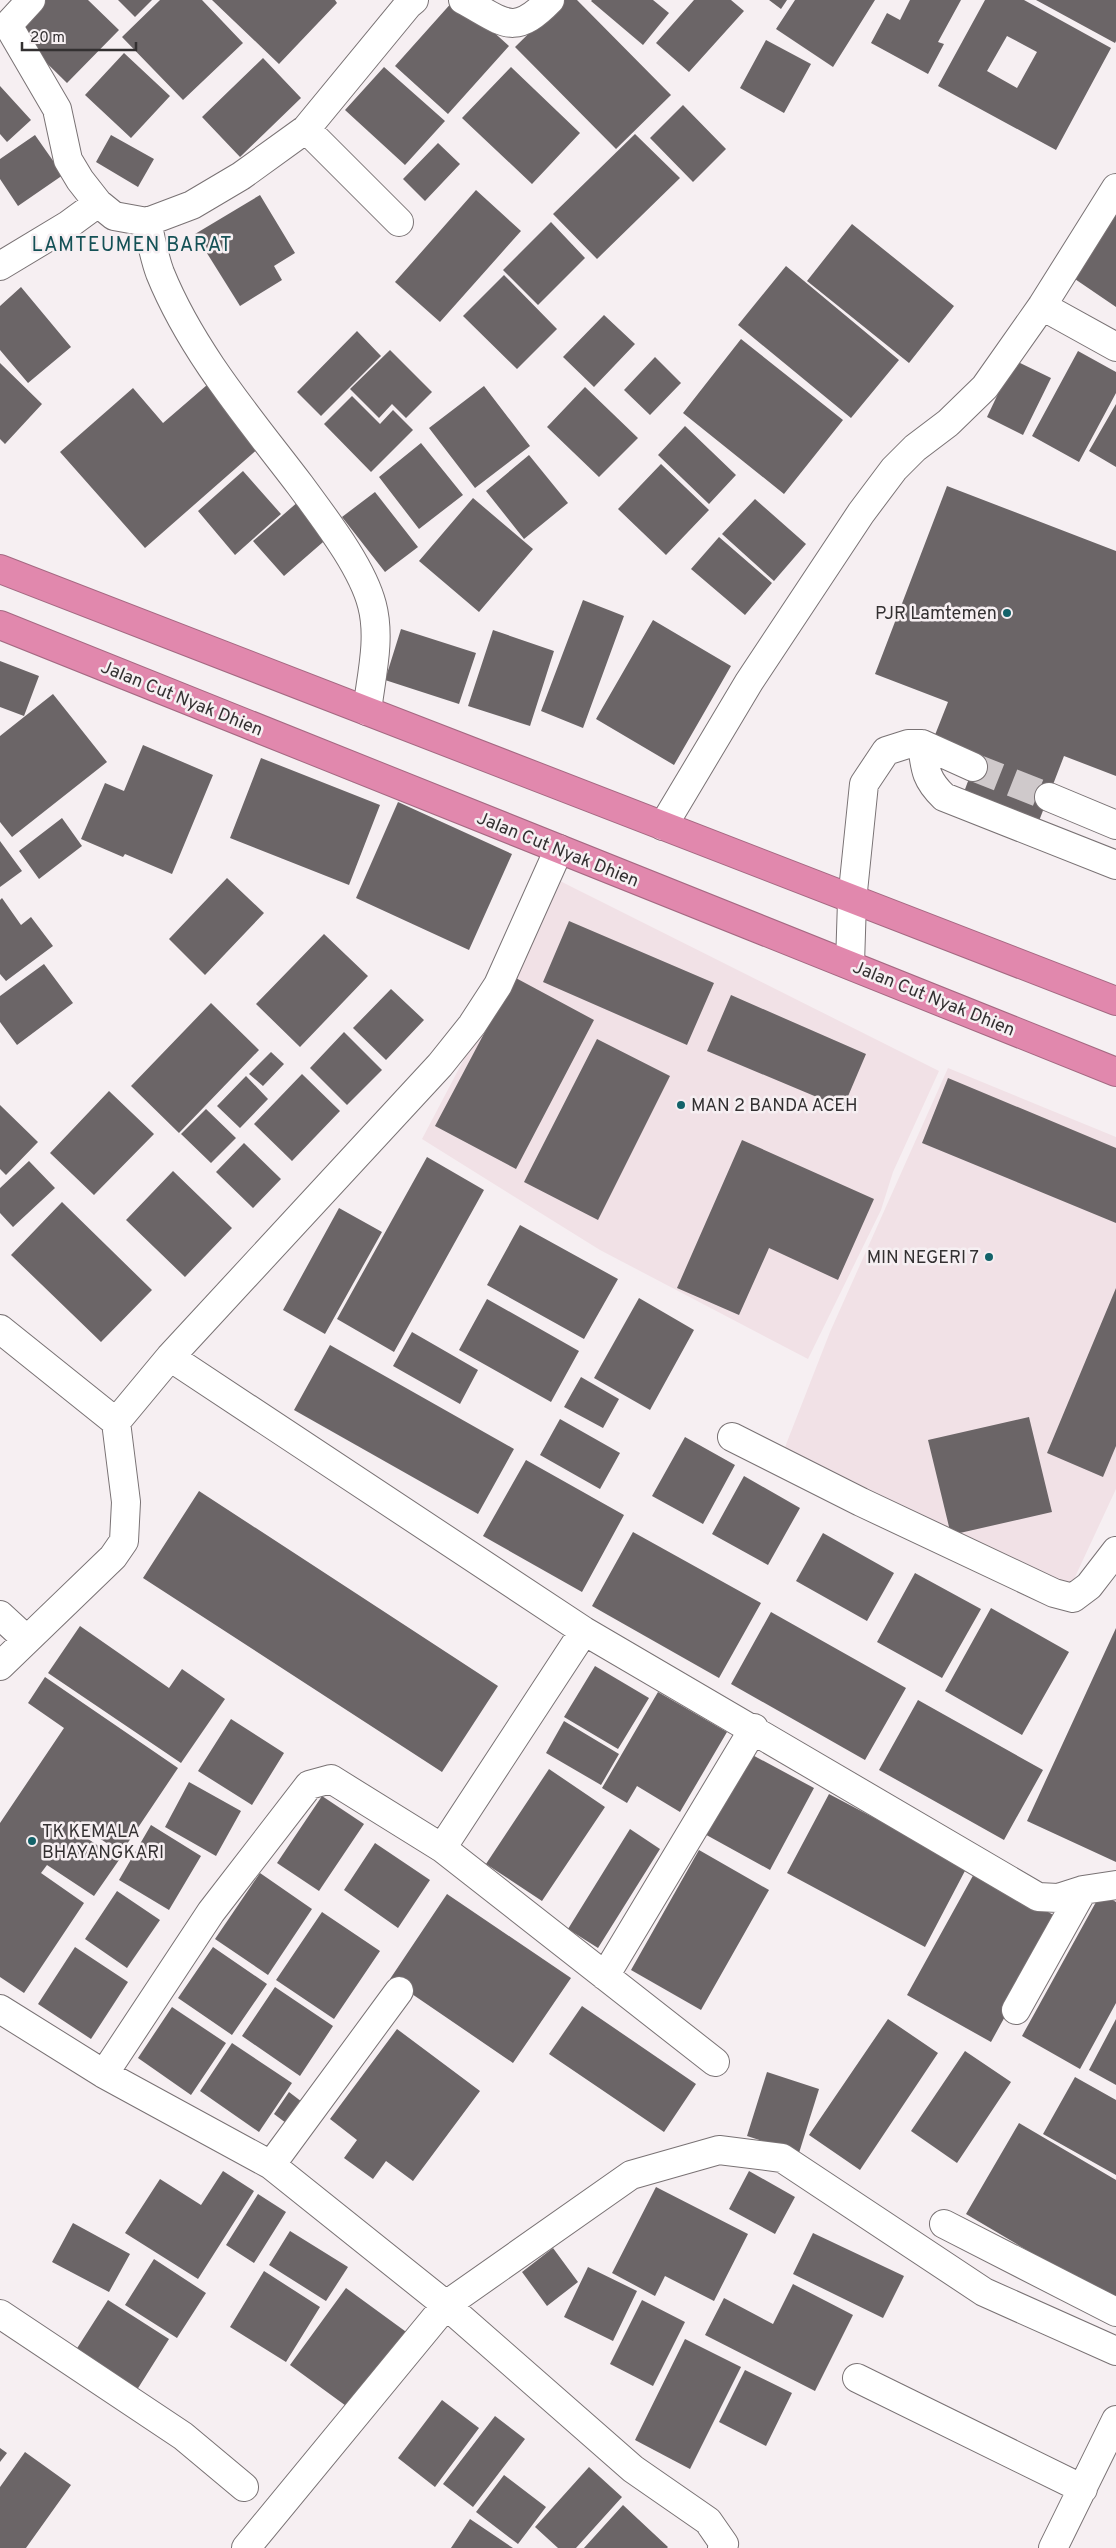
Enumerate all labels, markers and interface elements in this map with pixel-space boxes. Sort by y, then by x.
scale bar [22,20,136,52]
text: 20 m [30,29,65,48]
district label: LAMTEUMEN BARAT [31,233,233,259]
place label: PJR Lamtemen [875,603,997,626]
marker: PJR Lamtemen [1001,607,1013,619]
street label: Jalan Cut Nyak Dhien [97,656,266,742]
street label: Jalan Cut Nyak Dhien [473,807,642,893]
street label: Jalan Cut Nyak Dhien [849,956,1018,1042]
place label: MAN 2 BANDA ACEH [691,1095,858,1118]
marker: MAN 2 BANDA ACEH [675,1099,687,1111]
place label: MIN NEGERI 7 [867,1247,979,1270]
marker: MIN NEGERI 7 [983,1251,995,1263]
place label: TK KEMALA BHAYANGKARI [42,1821,164,1865]
marker: TK KEMALA BHAYANGKARI [26,1835,38,1847]

